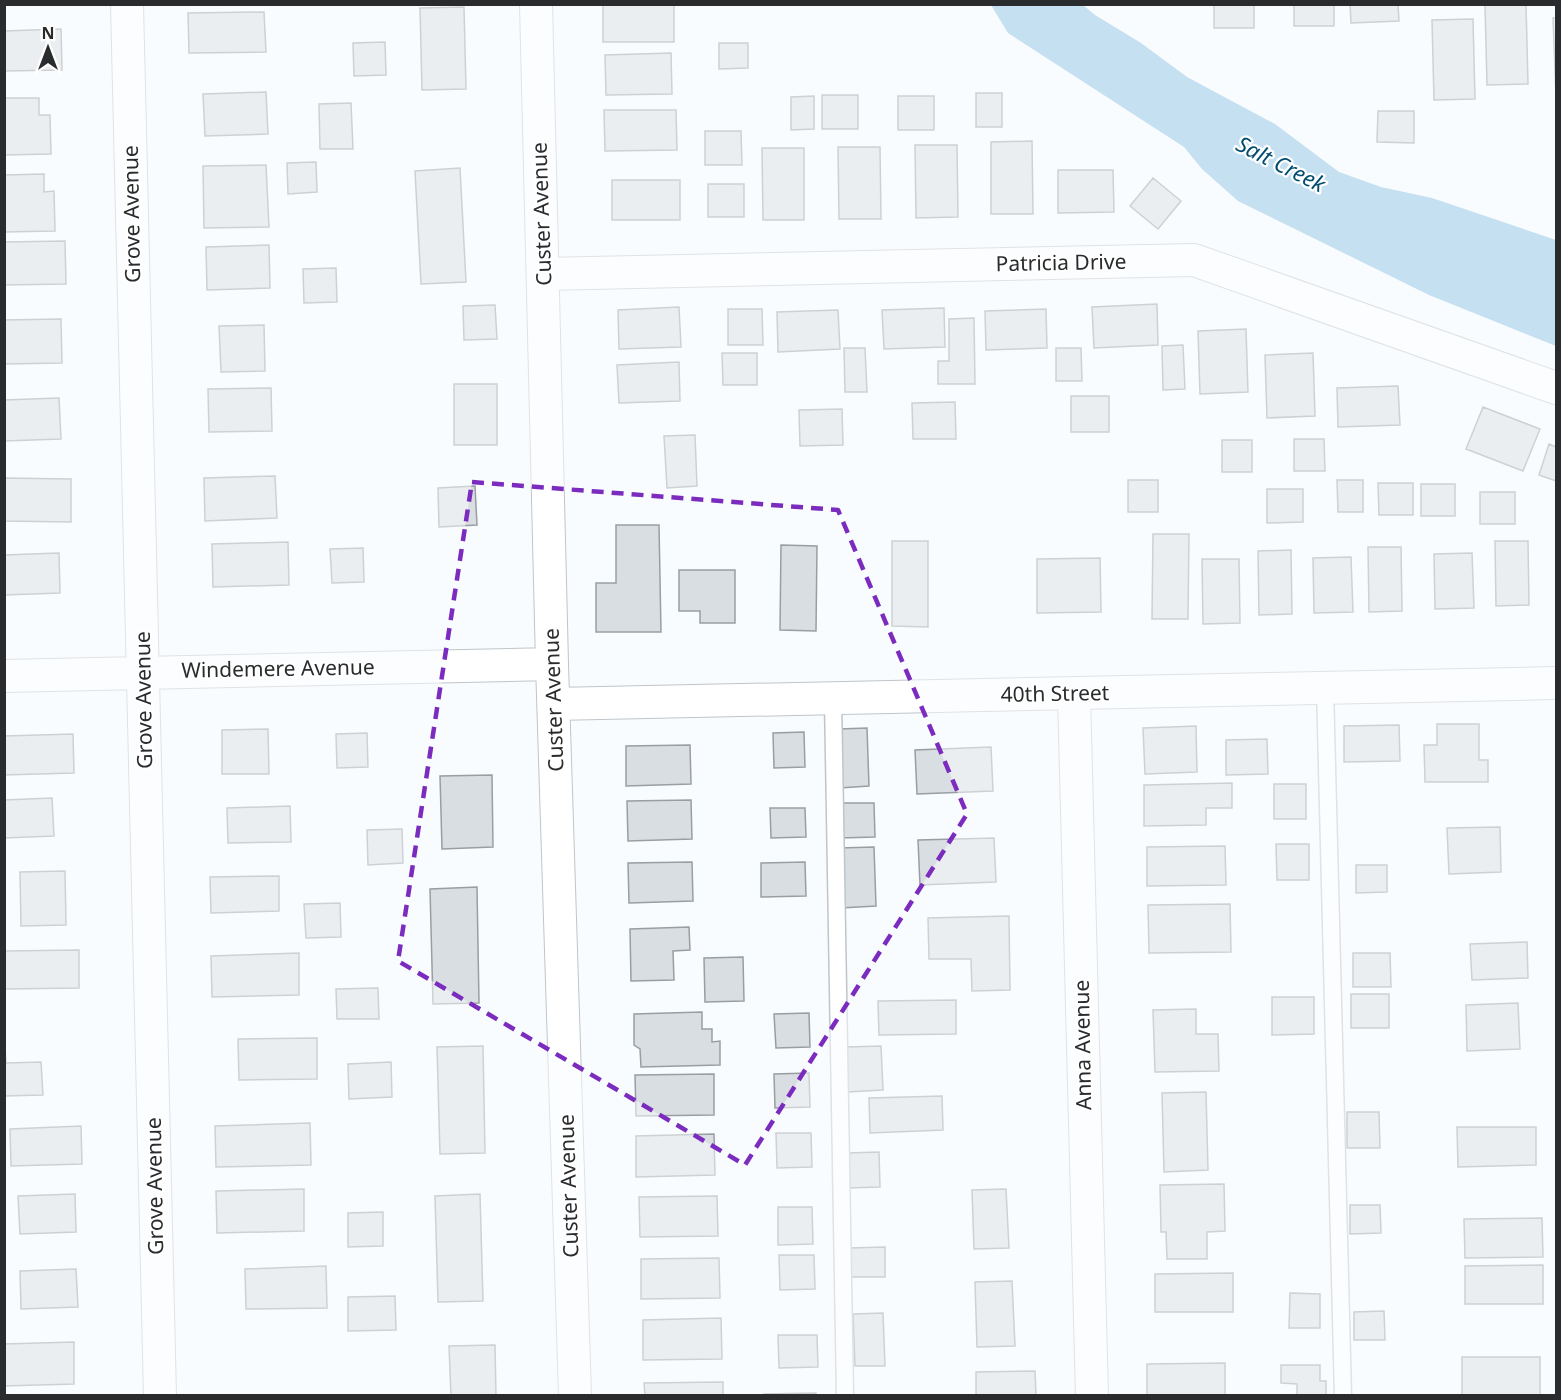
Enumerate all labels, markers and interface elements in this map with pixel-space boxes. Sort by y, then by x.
north arrow [18,18,78,78]
text: N [41,22,55,44]
water label: Salt Creek [1232,128,1332,199]
street label: Custer Avenue [525,142,557,286]
street label: Grove Avenue [116,145,146,283]
street label: Patricia Drive [995,247,1127,277]
street label: Custer Avenue [537,628,569,772]
street label: Grove Avenue [128,631,158,769]
street label: Windemere Avenue [181,652,375,684]
street label: 40th Street [1000,678,1110,708]
street label: Anna Avenue [1067,980,1097,1110]
street label: Custer Avenue [552,1114,584,1258]
street label: Grove Avenue [139,1117,169,1255]

